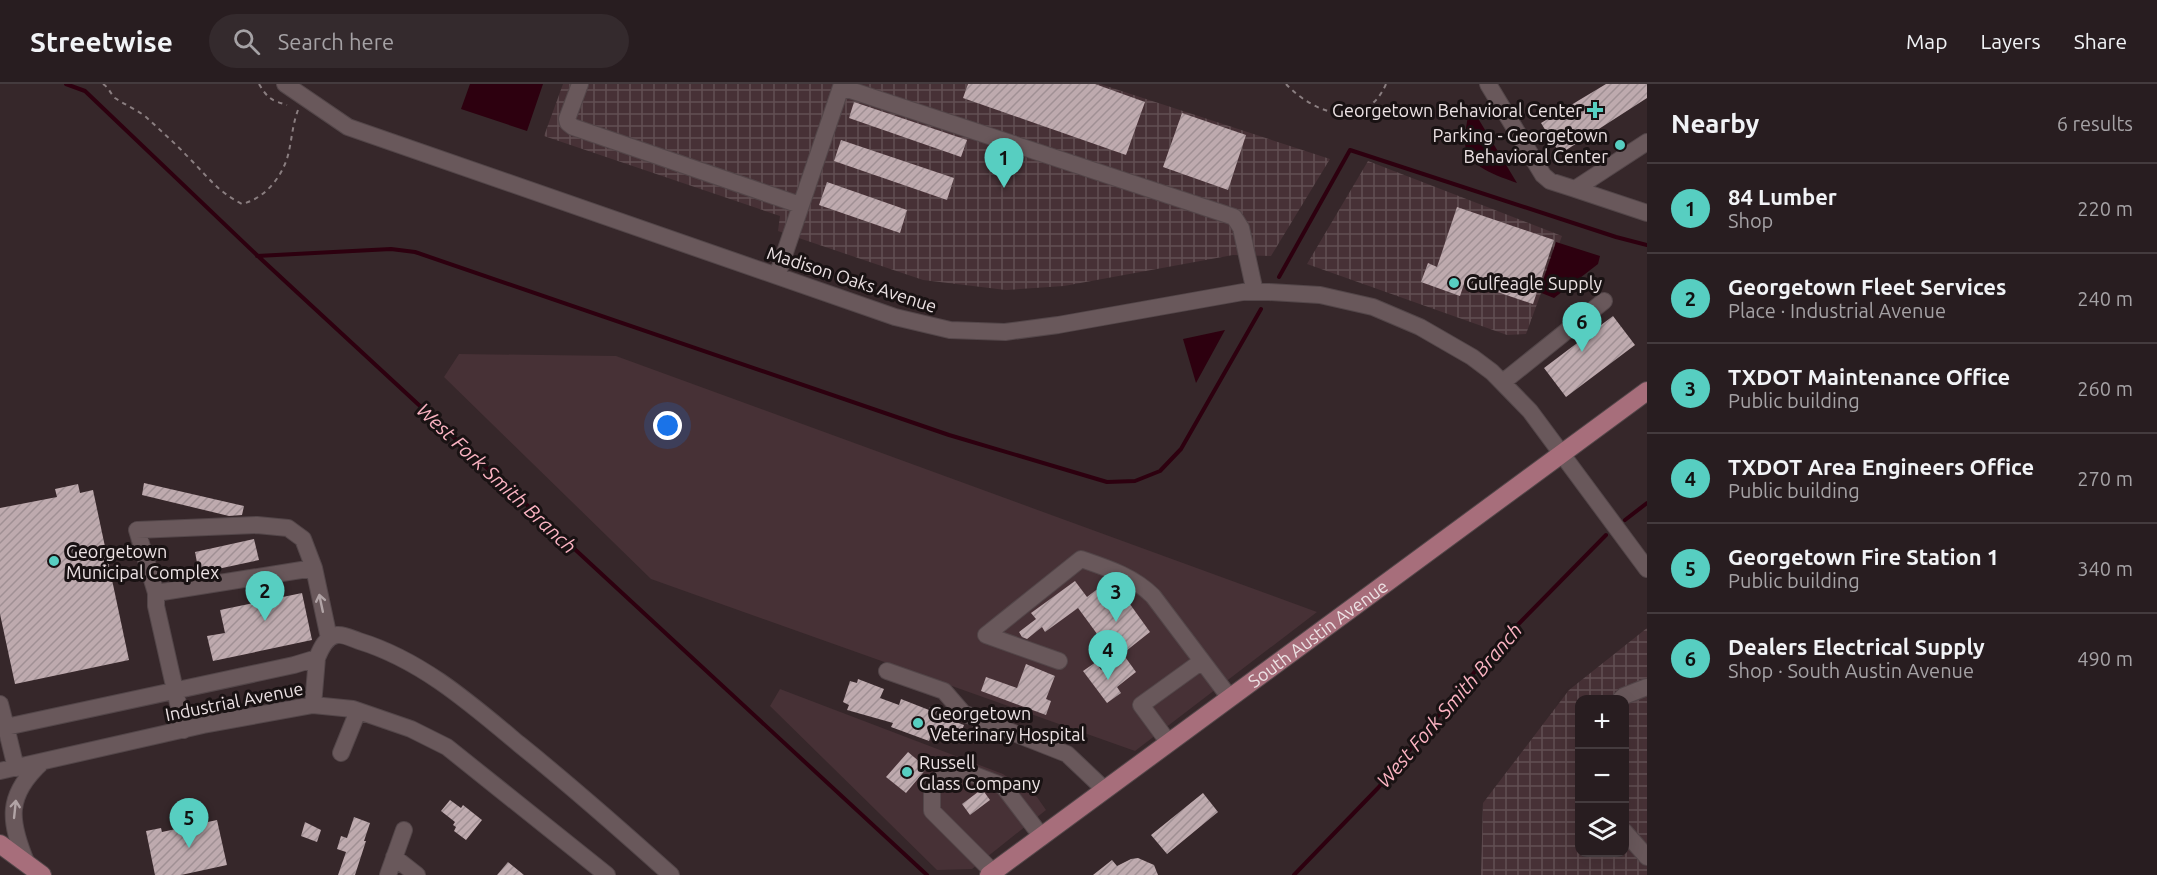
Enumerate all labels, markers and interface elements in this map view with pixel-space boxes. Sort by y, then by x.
search box [209,14,629,68]
icon: search [230,25,263,58]
text: Streetwise [30,26,173,57]
text: Search here [278,29,394,54]
text: Map [1906,29,1947,53]
text: Layers [1980,29,2041,53]
text: Share [2074,29,2127,53]
place label: Georgetown Behavioral Center [1332,100,1582,120]
marker: Georgetown Behavioral Center [1586,101,1604,119]
text: Nearby [1671,109,1759,138]
text: 6 results [2057,112,2133,135]
place label: Parking - Georgetown Behavioral Center [1433,125,1608,166]
pin: 1 [984,138,1024,188]
marker: Parking - Georgetown Behavioral Center [1613,138,1627,152]
text: 84 Lumber [1728,184,1837,209]
text: 1 [1685,197,1696,220]
text: 220 m [2077,197,2133,220]
text: Shop [1728,209,1773,232]
street label: Madison Oaks Avenue [765,242,939,316]
place label: Gulfeagle Supply [1466,273,1603,293]
text: Georgetown Fleet Services [1728,274,2006,299]
marker: Gulfeagle Supply [1447,276,1461,290]
text: 2 [1685,287,1696,310]
text: 240 m [2077,287,2133,310]
text: Place · Industrial Avenue [1728,299,1946,322]
pin: 6 [1562,302,1602,352]
text: TXDOT Maintenance Office [1728,364,2010,389]
text: 3 [1685,377,1696,400]
text: 260 m [2077,377,2133,400]
text: Public building [1728,389,1860,412]
water label: West Fork Smith Branch [413,398,581,558]
your location [653,411,682,440]
text: TXDOT Area Engineers Office [1728,454,2034,479]
text: 4 [1685,467,1696,490]
text: 270 m [2077,467,2133,490]
text: Public building [1728,479,1860,502]
place label: Georgetown Municipal Complex [66,541,219,582]
text: Georgetown Fire Station 1 [1728,544,1999,569]
marker: Georgetown Municipal Complex [47,554,61,568]
text: 5 [1685,557,1696,580]
text: 340 m [2077,557,2133,580]
text: Public building [1728,569,1860,592]
pin: 2 [246,572,284,621]
pin: 3 [1096,572,1136,622]
street label: South Austin Avenue [1244,575,1391,691]
one-way arrow [315,593,326,613]
water label: West Fork Smith Branch [1372,618,1526,792]
pin: 4 [1088,630,1128,680]
text: Dealers Electrical Supply [1728,634,1985,659]
text: 6 [1685,647,1696,670]
text: 490 m [2077,647,2133,670]
text: Shop · South Austin Avenue [1728,659,1974,682]
street label: Industrial Avenue [163,678,305,724]
map controls [1575,695,1629,857]
button: + [1575,695,1629,749]
place label: Georgetown Veterinary Hospital [930,703,1086,744]
marker: Georgetown Veterinary Hospital [911,716,925,730]
button: − [1575,749,1629,803]
place label: Russell Glass Company [919,752,1041,793]
marker: Russell Glass Company [900,765,914,779]
pin: 5 [170,798,208,848]
one-way arrow [10,800,21,820]
button: layers [1575,803,1629,857]

